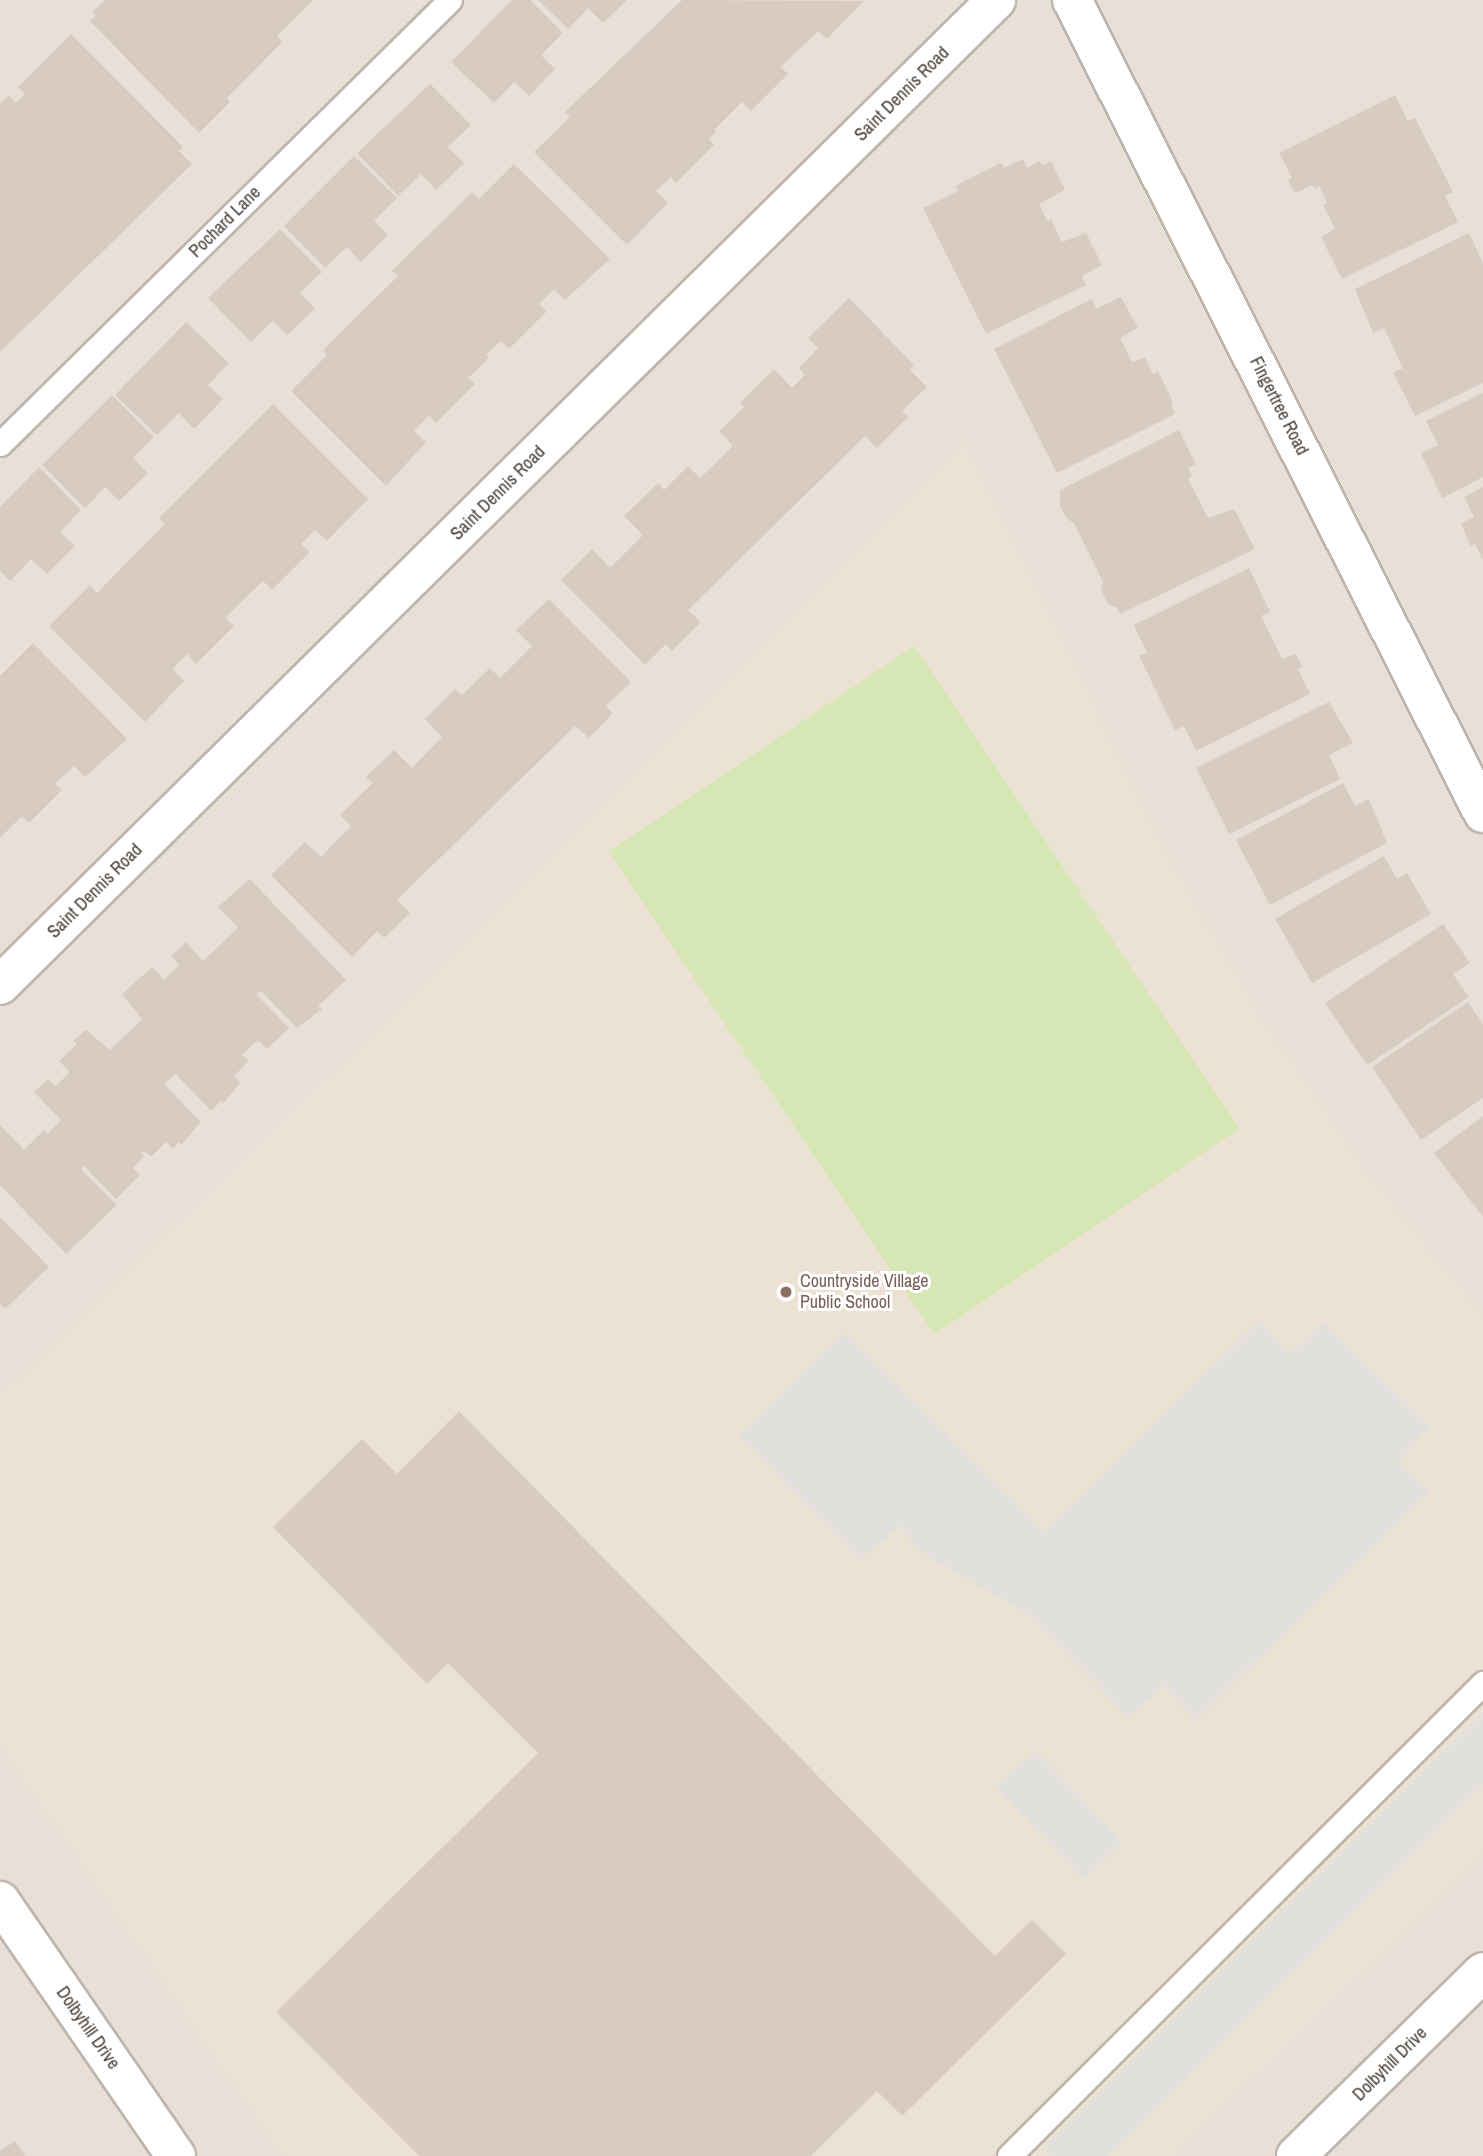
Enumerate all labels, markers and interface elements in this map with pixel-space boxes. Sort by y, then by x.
street label: Saint Dennis Road [850,42,954,146]
street label: Pochard Lane [185,182,265,262]
street label: Fingertree Road [1245,353,1313,459]
street label: Saint Dennis Road [446,441,550,545]
street label: Saint Dennis Road [43,839,147,943]
place label: Countryside Village Public School [800,1271,929,1314]
marker: Countryside Village Public School [778,1284,794,1300]
street label: Dolbyhill Drive [52,1983,124,2073]
street label: Dolbyhill Drive [1348,2022,1432,2106]

